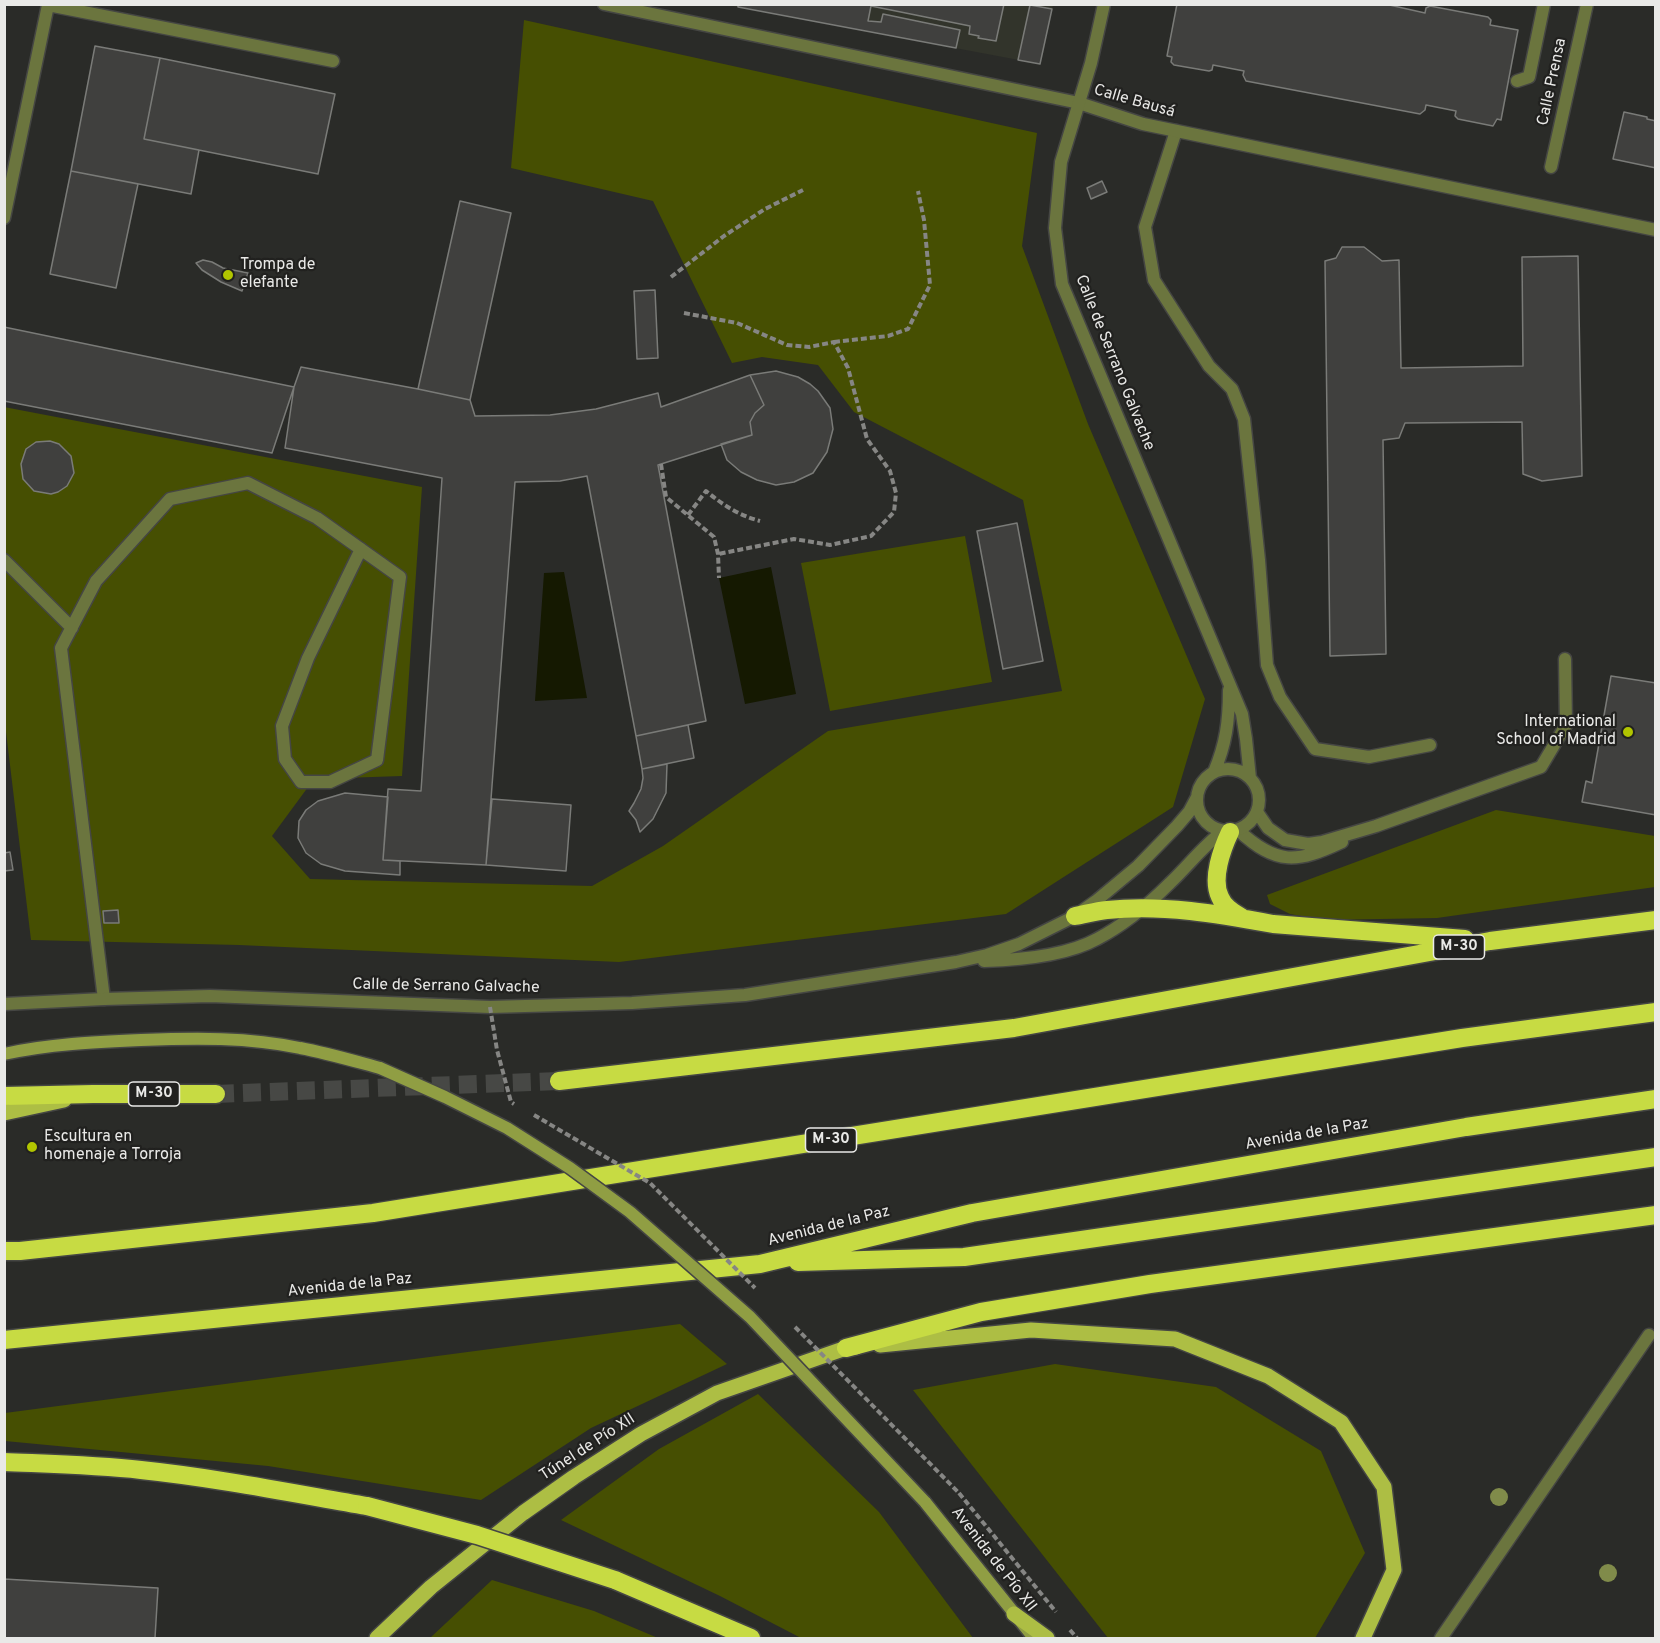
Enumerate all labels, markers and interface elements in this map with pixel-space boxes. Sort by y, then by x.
street label: Calle Prensa [1534,36,1572,128]
street label: Calle Bausá [1091,81,1177,123]
place label: Trompa de elefante [240,256,315,294]
marker: Trompa de elefante [221,268,235,282]
street label: Calle de Serrano Galvache [1070,272,1158,454]
place label: International School of Madrid [1496,713,1616,751]
marker: International School of Madrid [1621,725,1635,739]
road number: M-30 [1434,935,1484,959]
street label: Calle de Serrano Galvache [352,976,540,998]
road number: M-30 [128,1082,180,1106]
street label: Avenida de la Paz [1244,1115,1370,1155]
place label: Escultura en homenaje a Torroja [44,1128,181,1166]
road number: M-30 [806,1128,856,1152]
marker: Escultura en homenaje a Torroja [25,1140,39,1154]
street label: Avenida de la Paz [766,1203,892,1251]
street label: Avenida de la Paz [287,1270,413,1302]
street label: Túnel de Pío XII [537,1410,639,1486]
street label: Avenida de Pío XII [946,1504,1040,1616]

